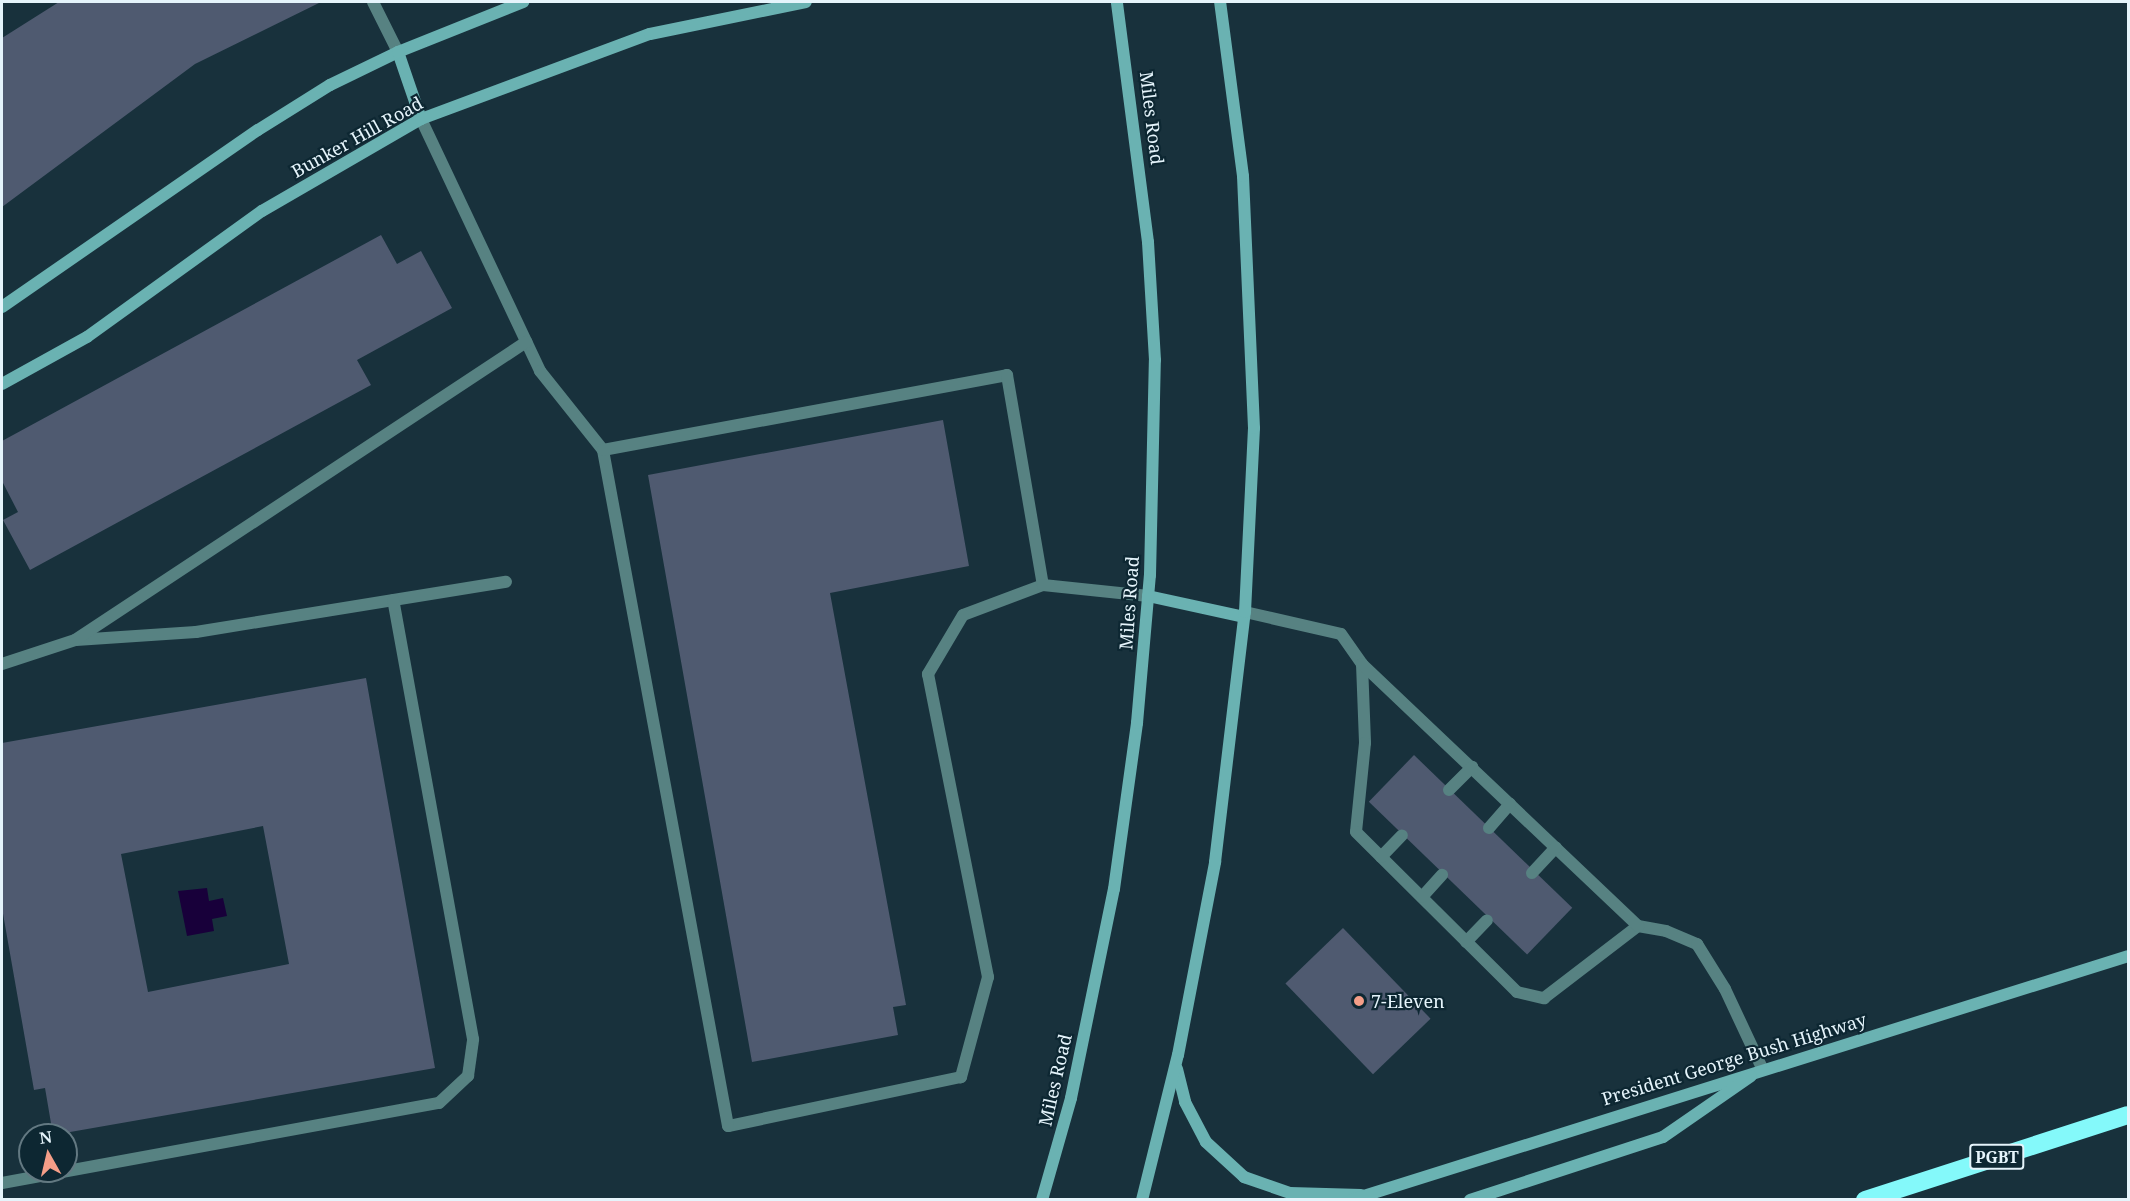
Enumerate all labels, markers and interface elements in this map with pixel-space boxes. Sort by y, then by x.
street label: Miles Road [1136,70,1168,166]
street label: Bunker Hill Road [287,92,427,182]
street label: Miles Road [1115,555,1143,651]
place label: 7-Eleven [1371,990,1445,1012]
marker: 7-Eleven [1352,994,1366,1008]
street label: President George Bush Highway [1599,1008,1869,1110]
street label: Miles Road [1034,1032,1076,1128]
north arrow [18,1123,78,1183]
text: N [38,1125,54,1149]
road number: PGBT [1968,1144,2026,1170]

